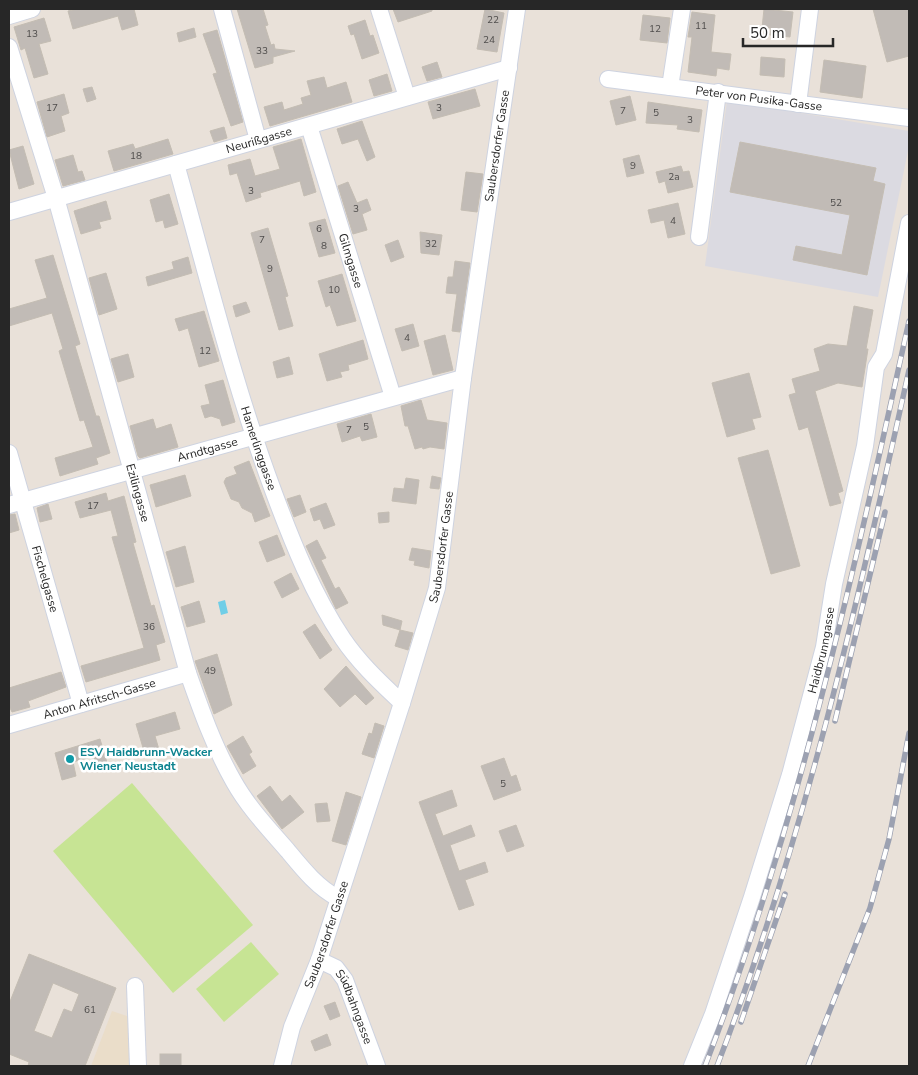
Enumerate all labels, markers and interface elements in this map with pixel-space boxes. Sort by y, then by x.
house number: 22 [487,13,499,27]
scale bar [743,15,833,47]
house number: 11 [695,19,707,33]
house number: 12 [649,22,661,36]
text: 50 m [750,23,785,43]
house number: 13 [26,27,38,41]
house number: 24 [483,33,495,47]
house number: 33 [256,44,268,58]
street label: Peter von Pusika-Gasse [694,82,823,115]
street label: Saubersdorfer Gasse [481,89,513,203]
house number: 17 [46,101,58,115]
house number: 3 [436,101,442,115]
house number: 7 [620,104,626,118]
house number: 5 [653,106,659,120]
house number: 3 [687,113,693,127]
street label: Neurißgasse [224,123,294,157]
house number: 18 [130,149,142,163]
house number: 9 [630,159,636,173]
house number: 2a [668,170,680,184]
house number: 3 [248,184,254,198]
house number: 52 [830,196,842,210]
house number: 3 [353,202,359,216]
house number: 4 [670,214,676,228]
house number: 6 [316,222,322,236]
street label: Gilmgasse [335,231,367,290]
house number: 7 [259,233,265,247]
house number: 32 [425,237,437,251]
house number: 8 [321,239,327,253]
house number: 9 [267,262,273,276]
house number: 10 [328,283,340,297]
house number: 4 [404,331,410,345]
house number: 12 [199,344,211,358]
street label: Hamerlinggasse [237,404,280,493]
house number: 5 [363,420,369,434]
house number: 7 [346,423,352,437]
street label: Arndtgasse [175,433,240,466]
street label: Ezilingasse [122,462,154,524]
street label: Saubersdorfer Gasse [425,490,457,605]
house number: 17 [87,499,99,513]
street label: Fischelgasse [28,544,62,614]
street label: Haidbrunngasse [804,606,838,695]
house number: 36 [143,620,155,634]
house number: 49 [204,664,216,678]
street label: Anton Afritsch-Gasse [41,675,157,723]
place label: ESV Haidbrunn-Wacker Wiener Neustadt [80,744,213,774]
marker: ESV Haidbrunn-Wacker Wiener Neustadt [64,753,76,765]
house number: 5 [500,777,506,791]
street label: Saubersdorfer Gasse [300,879,352,991]
street label: Südbahngasse [332,966,376,1046]
house number: 61 [84,1003,96,1017]

